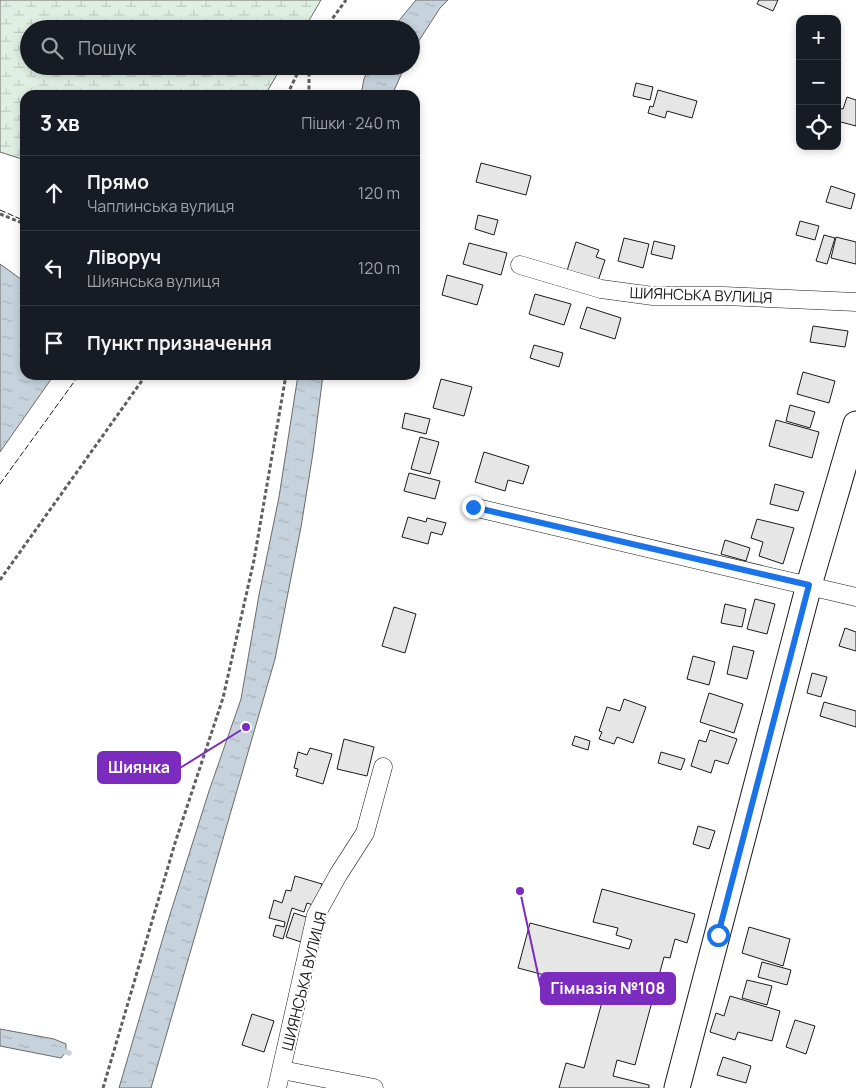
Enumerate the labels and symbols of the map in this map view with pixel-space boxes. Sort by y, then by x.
street label: ШИЯНСЬКА ВУЛИЦЯ [629,282,773,308]
route end [462,496,485,519]
callout: Шиянка [98,752,180,783]
text: Шиянка [108,756,170,778]
street label: ШИЯНСЬКА ВУЛИЦЯ [277,909,331,1053]
route start [707,924,730,947]
callout: Гімназія №108 [541,973,675,1004]
text: Гімназія №108 [551,977,665,999]

